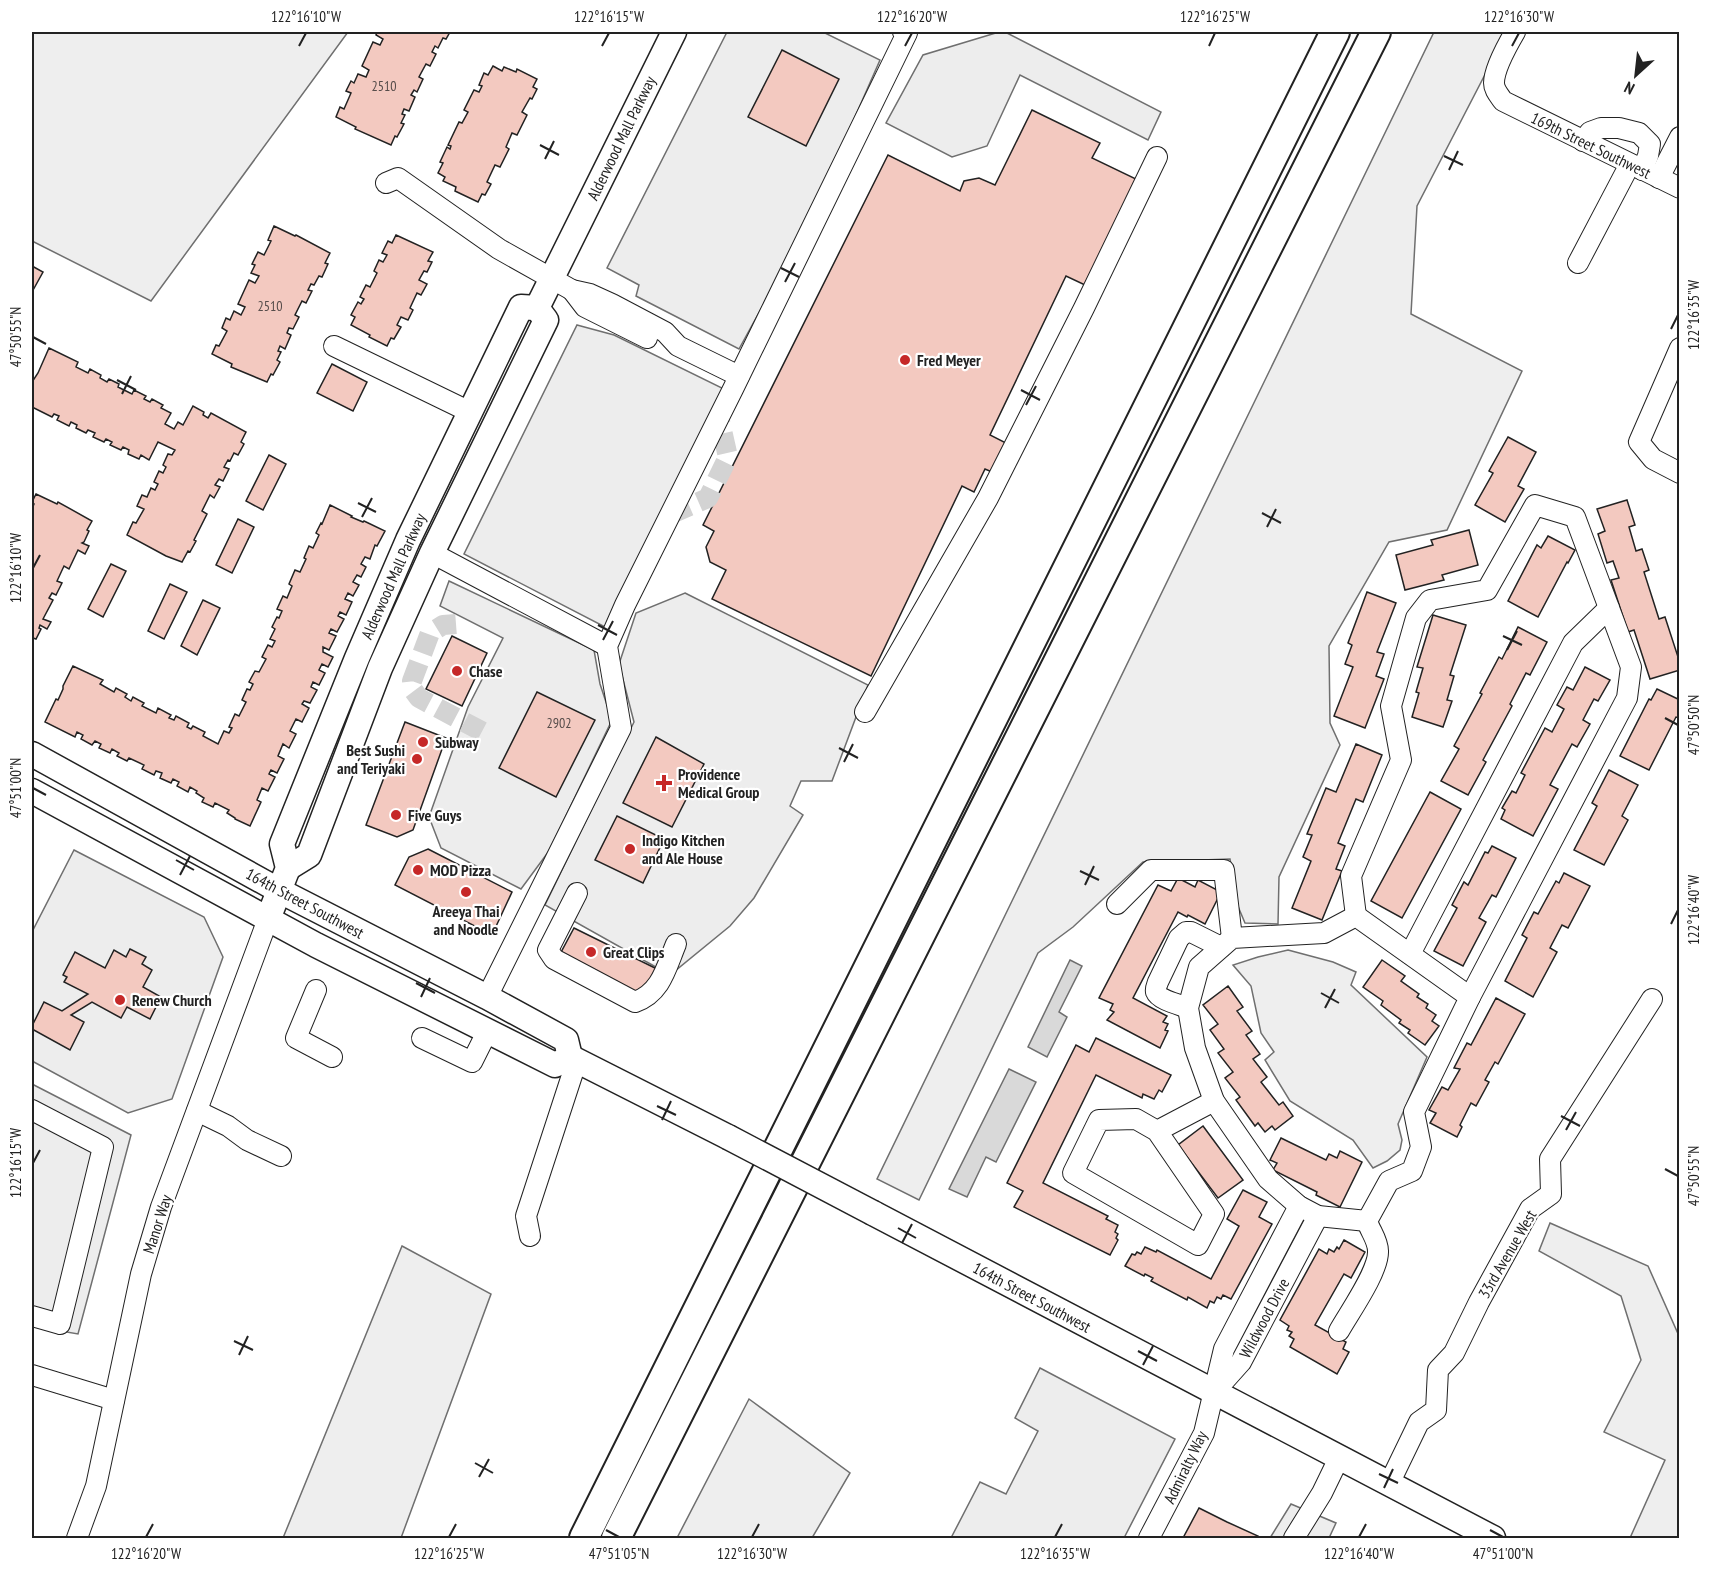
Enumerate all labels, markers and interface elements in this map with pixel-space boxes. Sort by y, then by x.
text: 122°16'10"W [271,7,341,26]
text: 122°16'15"W [574,7,644,26]
text: 122°16'20"W [877,7,947,26]
text: 122°16'25"W [1180,7,1250,26]
text: 122°16'30"W [1484,7,1554,26]
north arrow [1606,45,1666,105]
street label: Alderwood Mall Parkway [582,73,660,203]
house number: 2510 [371,77,397,95]
text: N [1621,77,1638,99]
street label: 169th Street Southwest [1528,107,1655,183]
text: 122°16'35"W [1684,280,1703,350]
house number: 2510 [257,297,283,315]
text: 47°50'55"N [6,307,25,367]
place label: Fred Meyer [917,350,981,370]
marker: Fred Meyer [898,353,912,367]
street label: Alderwood Mall Parkway [356,510,430,642]
text: 122°16'10"W [6,533,25,603]
place label: Chase [469,661,503,681]
marker: Chase [450,664,464,678]
text: 47°50'50"N [1684,695,1703,755]
house number: 2902 [546,714,572,732]
place label: Subway [435,732,479,752]
marker: Subway [416,735,430,749]
place label: Best Sushi and Teriyaki [337,740,405,778]
marker: Best Sushi and Teriyaki [410,752,424,766]
text: 47°51'00"N [6,758,25,818]
place label: Providence Medical Group [678,764,760,802]
marker: Providence Medical Group [655,774,673,792]
place label: Five Guys [408,805,462,825]
marker: Five Guys [389,808,403,822]
place label: Indigo Kitchen and Ale House [642,830,725,868]
marker: Indigo Kitchen and Ale House [623,842,637,856]
place label: MOD Pizza [430,860,492,880]
street label: 164th Street Southwest [243,863,368,943]
marker: MOD Pizza [411,863,425,877]
text: 122°16'40"W [1684,875,1703,945]
marker: Areeya Thai and Noodle [459,885,473,899]
place label: Areeya Thai and Noodle [431,901,500,939]
place label: Great Clips [603,942,665,962]
marker: Great Clips [584,945,598,959]
place label: Renew Church [132,990,212,1010]
marker: Renew Church [113,993,127,1007]
text: 122°16'15"W [6,1128,25,1198]
text: 47°50'55"N [1684,1146,1703,1206]
street label: Manor Way [138,1192,176,1256]
street label: 33rd Avenue West [1474,1206,1541,1302]
street label: 164th Street Southwest [970,1257,1095,1337]
street label: Wildwood Drive [1235,1275,1293,1361]
street label: Admiralty Way [1159,1427,1211,1507]
text: 122°16'20"W [111,1544,181,1563]
text: 122°16'25"W [414,1544,484,1563]
text: 47°51'05"N [589,1544,649,1563]
text: 122°16'30"W [717,1544,787,1563]
text: 122°16'35"W [1020,1544,1090,1563]
text: 122°16'40"W [1324,1544,1394,1563]
text: 47°51'00"N [1473,1544,1533,1563]

